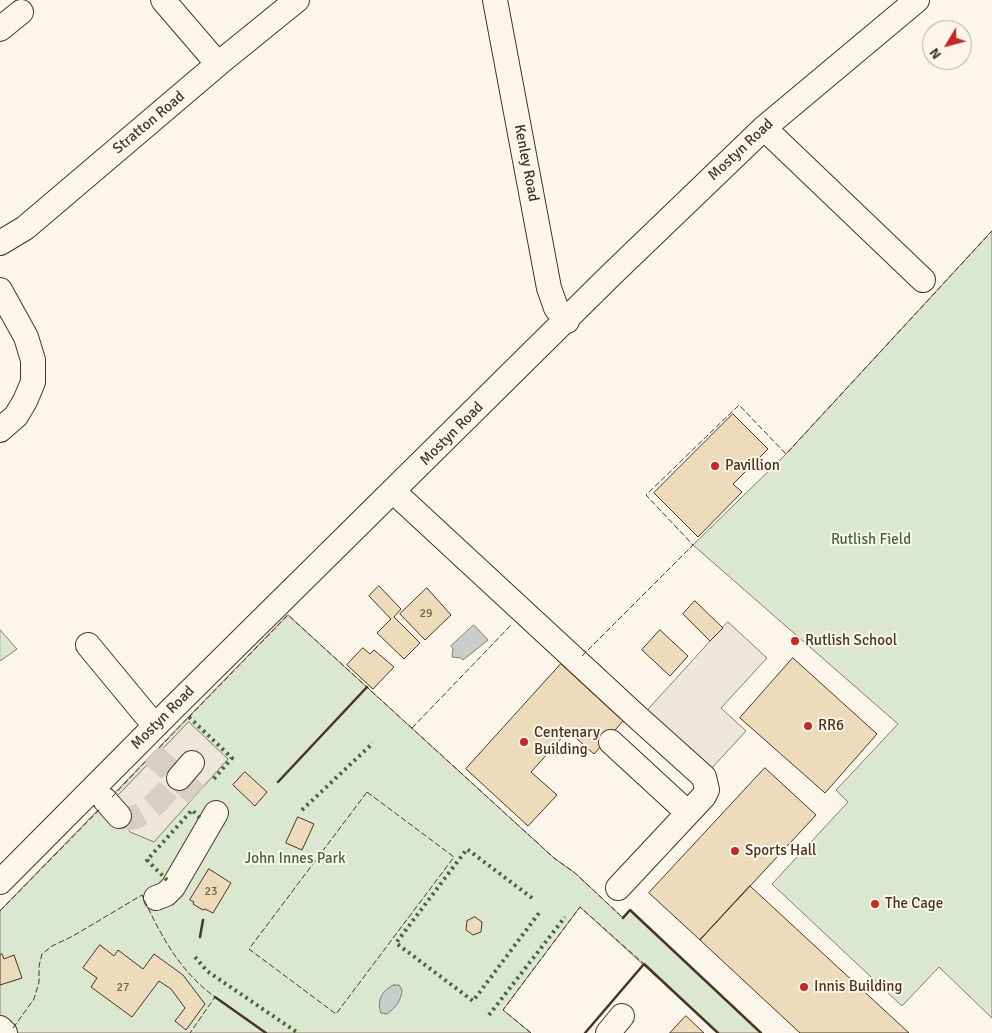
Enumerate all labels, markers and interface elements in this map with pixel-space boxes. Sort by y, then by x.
north arrow [922,20,972,70]
text: N [926,45,945,63]
street label: Stratton Road [109,88,189,158]
street label: Mostyn Road [705,115,777,185]
street label: Kenley Road [510,123,542,203]
street label: Mostyn Road [417,399,487,469]
place label: Pavillion [725,457,780,475]
marker: Pavillion [709,460,721,472]
park label: Rutlish Field [831,531,911,549]
house number: 29 [420,607,432,621]
place label: Rutlish School [805,632,897,650]
marker: Rutlish School [789,635,801,647]
street label: Mostyn Road [128,683,198,753]
place label: RR6 [818,717,844,735]
marker: RR6 [802,720,814,732]
place label: Centenary Building [534,724,600,759]
marker: Centenary Building [518,736,530,748]
place label: Sports Hall [745,842,816,860]
marker: Sports Hall [729,845,741,857]
park label: John Innes Park [244,850,346,868]
house number: 23 [205,885,217,899]
place label: The Cage [885,895,943,913]
marker: The Cage [869,898,881,910]
place label: Innis Building [814,978,902,996]
house number: 27 [117,981,129,995]
marker: Innis Building [798,981,810,993]

